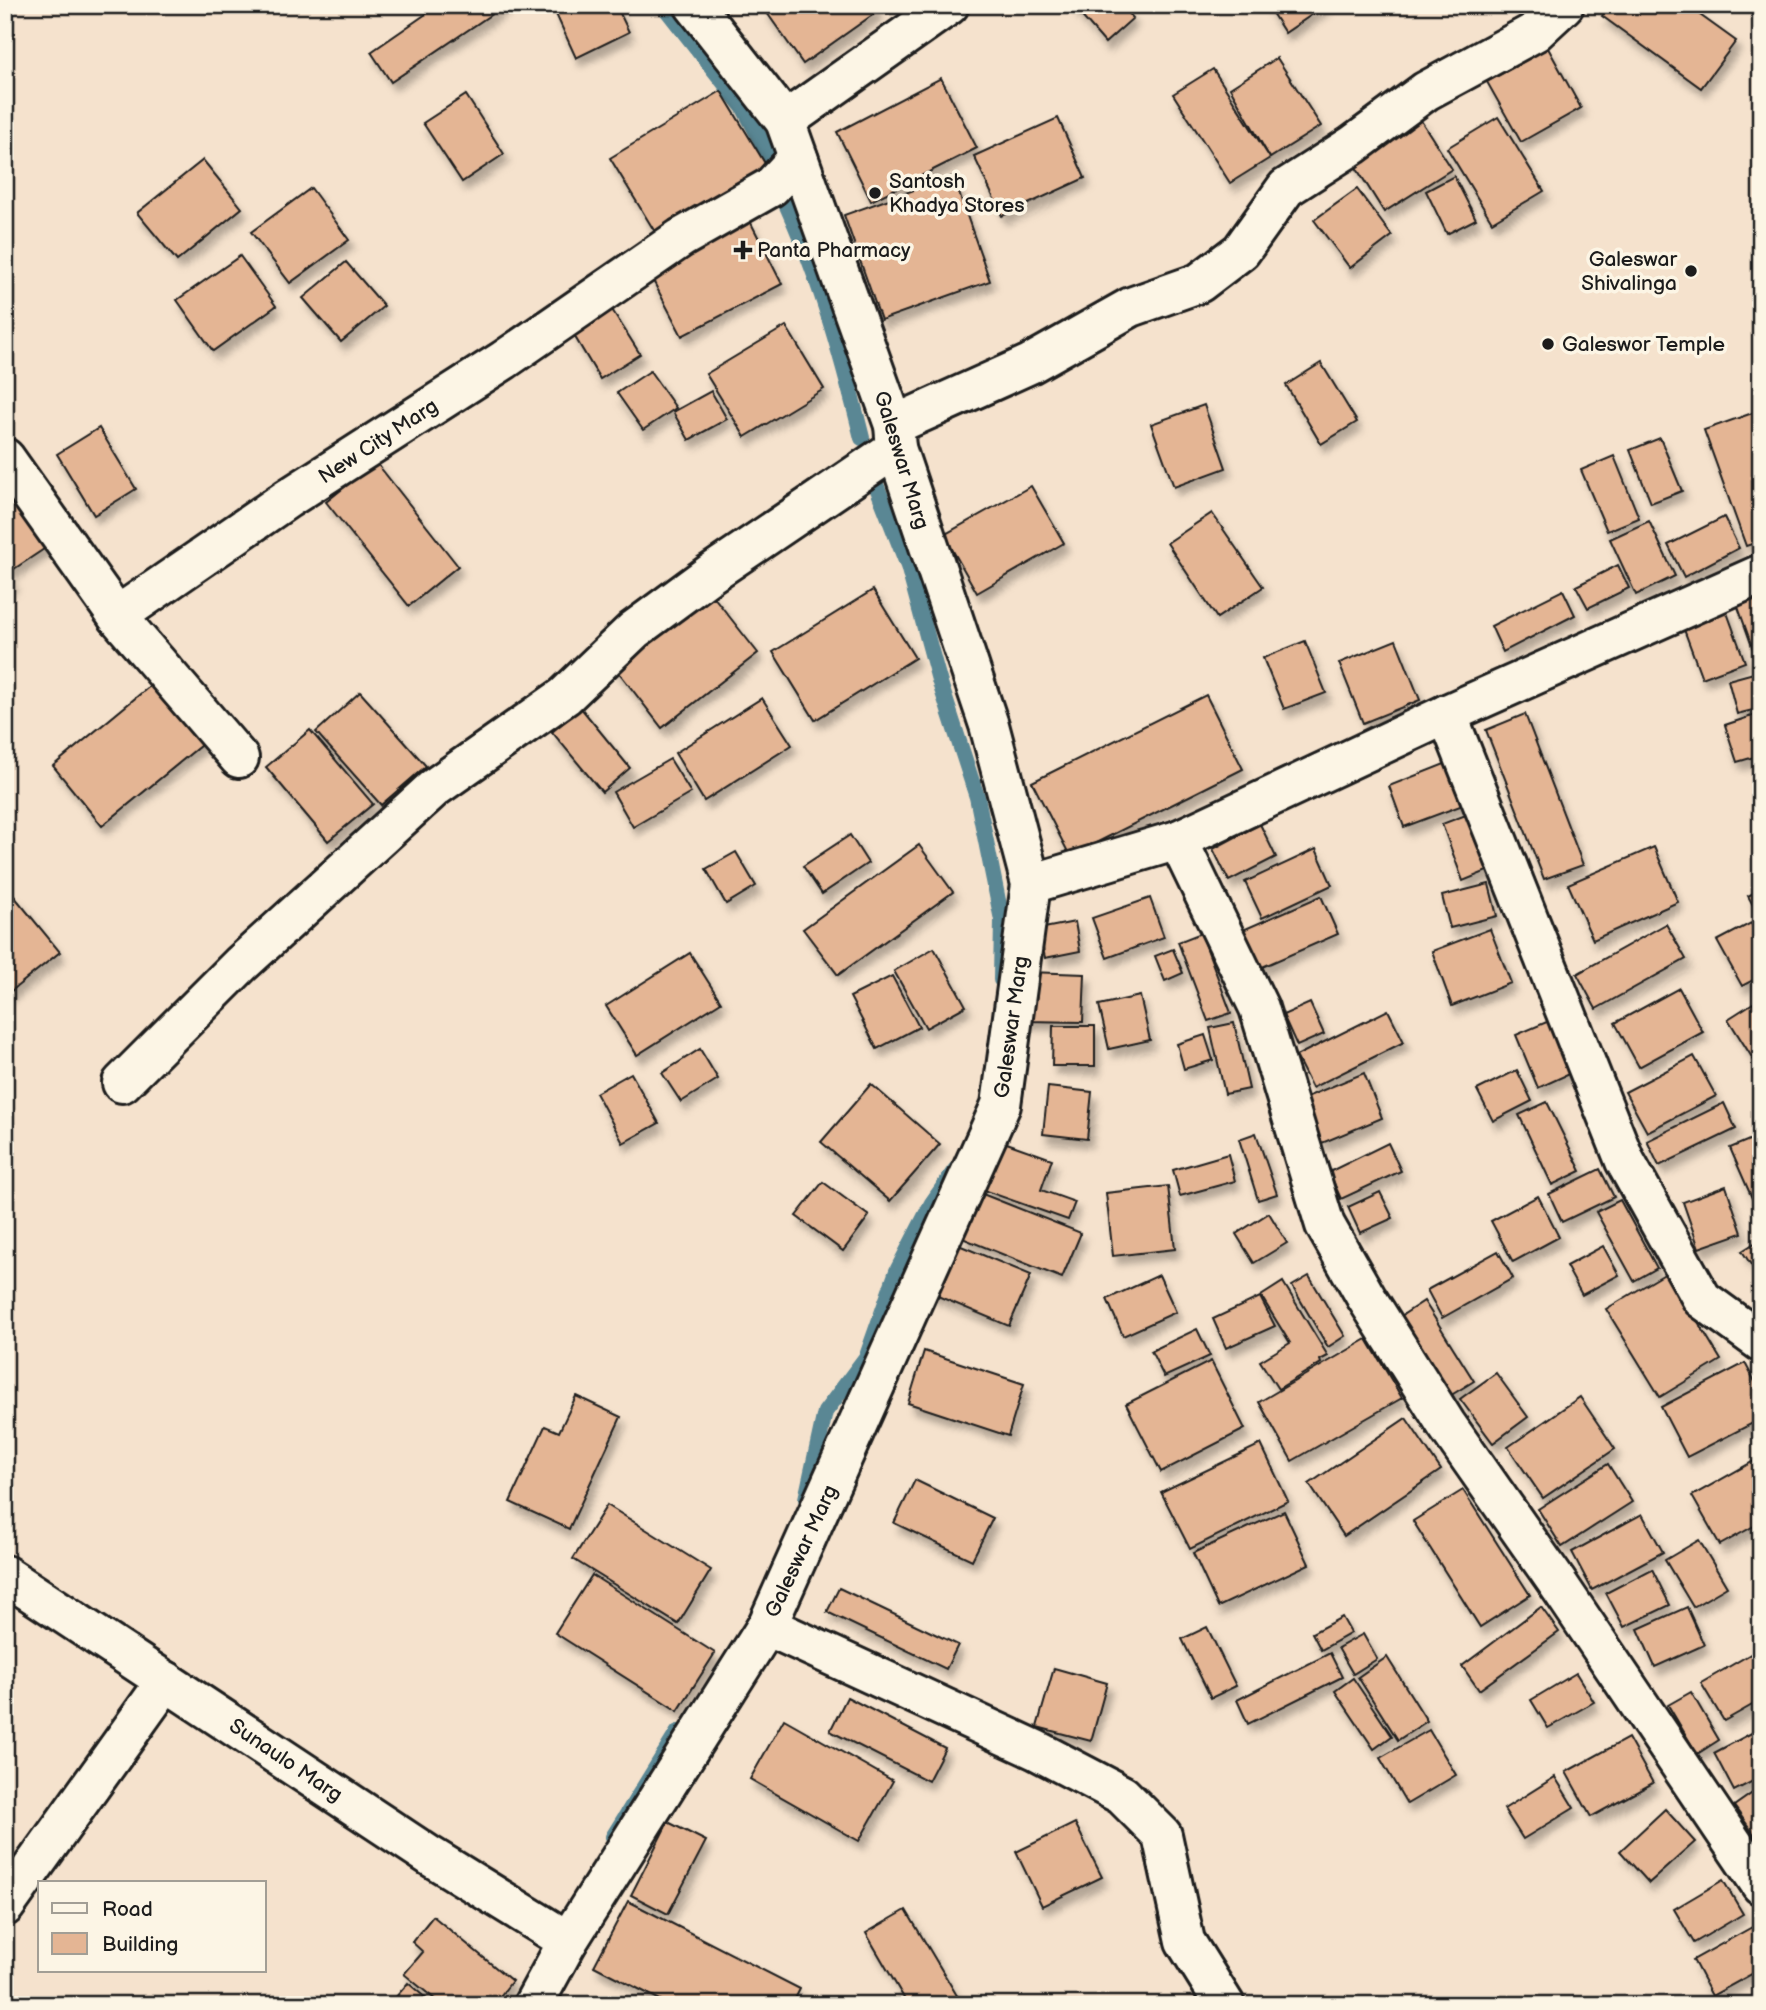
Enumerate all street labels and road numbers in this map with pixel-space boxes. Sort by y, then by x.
street label: Galeswar Marg [869,388,934,532]
street label: New City Marg [314,394,443,489]
street label: Galeswar Marg [989,954,1034,1100]
street label: Galeswar Marg [760,1481,843,1621]
street label: Sunaulo Marg [224,1713,347,1807]

